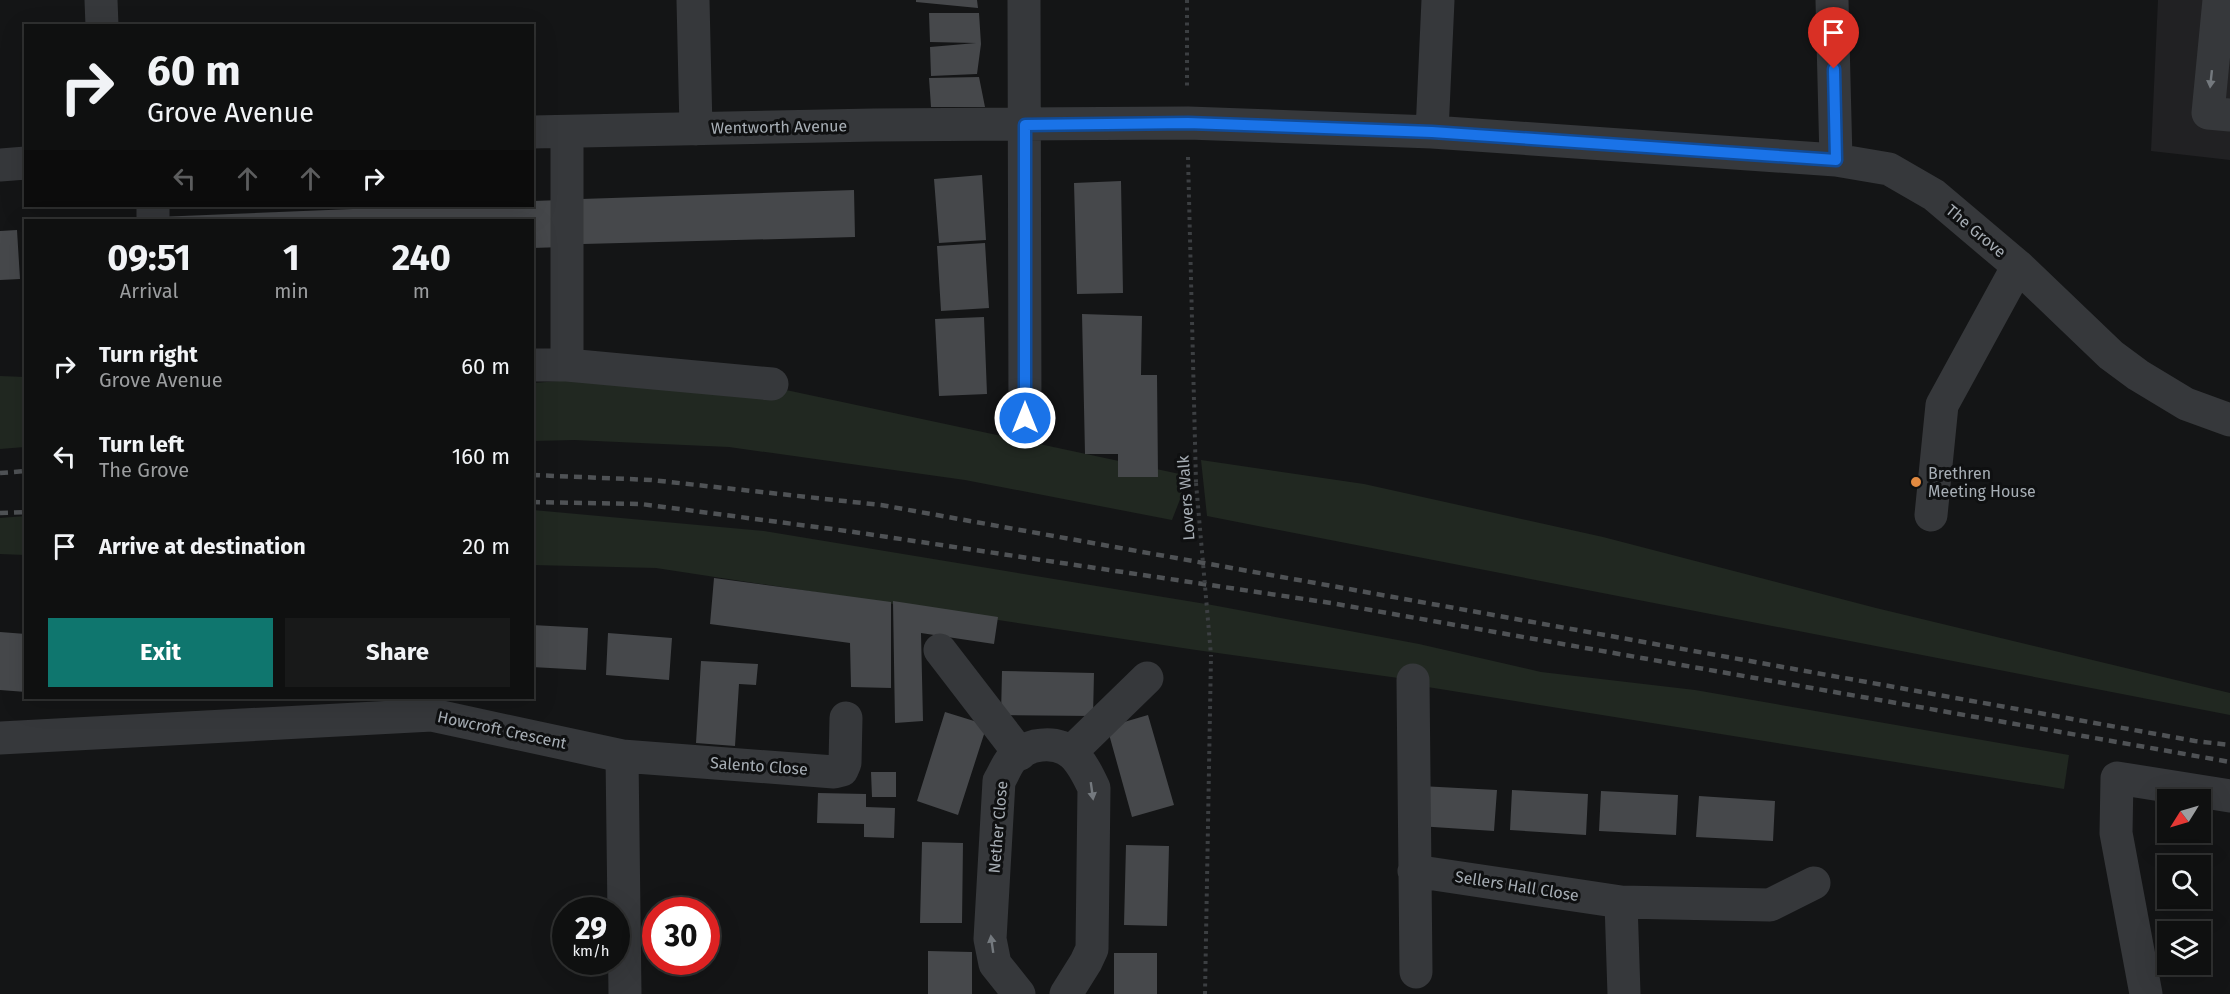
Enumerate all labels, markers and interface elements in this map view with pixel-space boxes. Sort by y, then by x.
pin [1808,7,1859,69]
icon: arrive [1817,16,1850,49]
text: 60 m [147,46,241,96]
icon: right [48,48,126,126]
one-way arrow [2206,70,2216,89]
text: Grove Avenue [147,97,314,129]
street label: Wentworth Avenue [711,116,847,138]
icon: left [168,162,201,195]
icon: ahead [231,162,264,195]
icon: ahead [294,162,327,195]
icon: right [357,162,390,195]
street label: The Grove [1942,201,2010,261]
text: 09:51 [107,236,191,280]
text: 1 [283,236,300,280]
text: 240 [392,236,451,280]
text: Arrival [120,279,178,303]
text: min [274,279,309,303]
text: m [413,279,430,303]
text: Turn right [99,341,198,368]
icon: right [48,350,81,383]
text: 60 m [461,353,510,380]
text: Grove Avenue [99,368,223,392]
position arrow [993,386,1057,450]
text: Turn left [99,431,184,458]
icon: left [48,440,81,473]
text: 160 m [452,443,510,470]
street label: Lovers Walk [1173,454,1198,541]
text: The Grove [99,458,189,482]
place label: Brethren Meeting House [1928,464,2036,501]
marker: Brethren Meeting House [1909,475,1923,489]
icon: arrive [48,530,81,563]
text: Arrive at destination [99,533,306,560]
text: 20 m [462,533,510,560]
button: Exit [48,618,273,687]
button: Share [285,618,510,687]
street label: Howcroft Crescent [436,707,569,753]
street label: Salento Close [709,753,809,779]
street label: Nether Close [984,780,1012,874]
one-way arrow [1088,782,1097,801]
north arrow [2157,789,2211,843]
map controls [2157,789,2211,975]
button: search [2157,855,2211,909]
street label: Sellers Hall Close [1454,867,1580,905]
speed limit sign: 30 [642,897,720,975]
text: 29 [575,911,607,947]
button: layers [2157,921,2211,975]
one-way arrow [987,935,996,954]
text: km/h [572,942,610,960]

